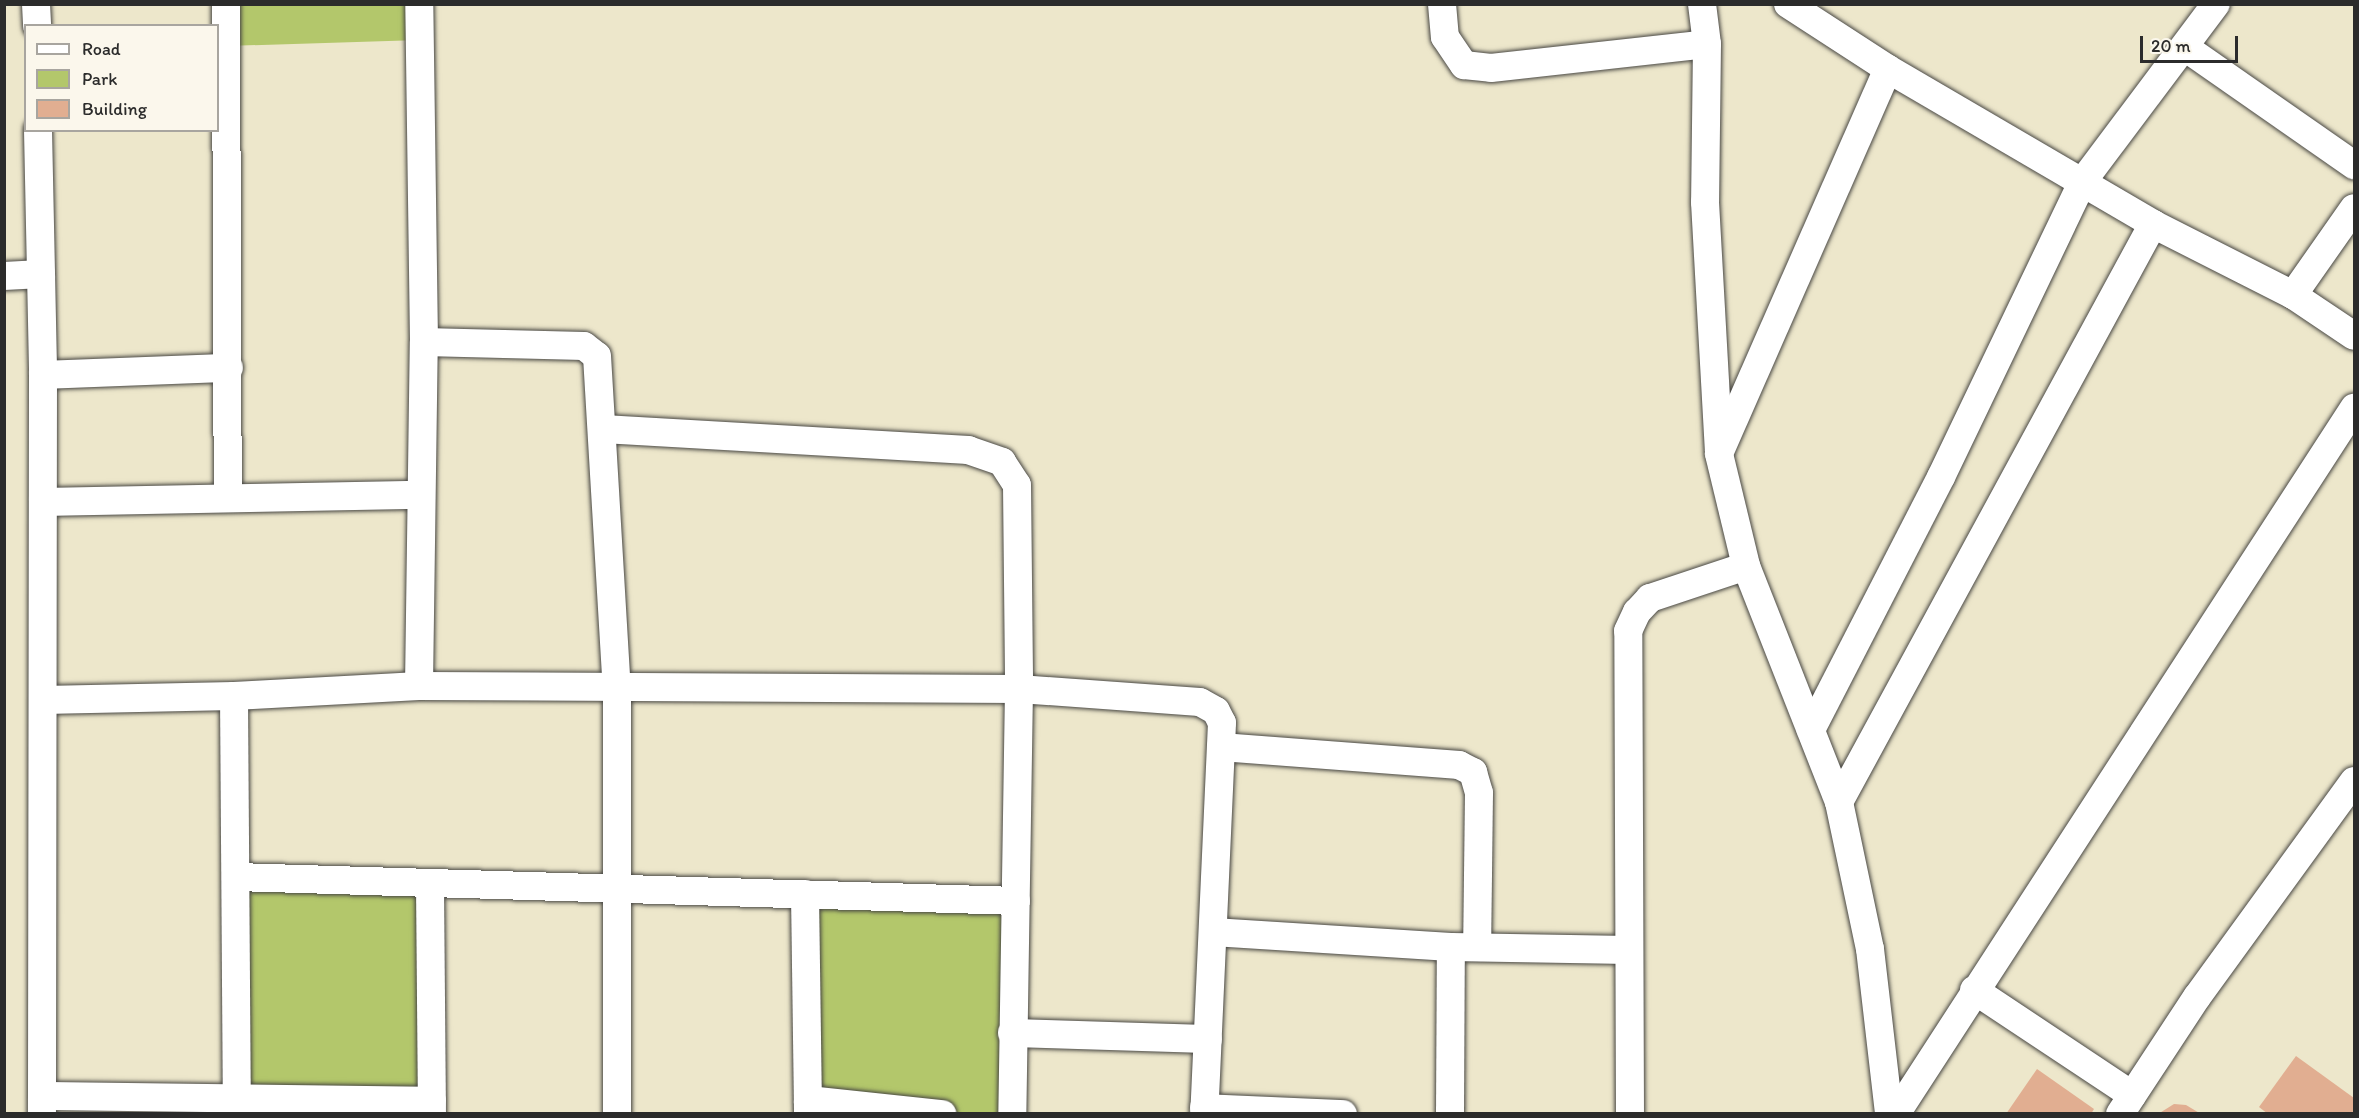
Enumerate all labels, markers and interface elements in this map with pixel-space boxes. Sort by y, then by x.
legend [24,24,219,132]
scale bar [2143,24,2240,62]
text: 20 m [2151,35,2191,57]
text: Road [82,38,121,60]
text: Park [82,68,117,90]
text: Building [82,98,147,120]

